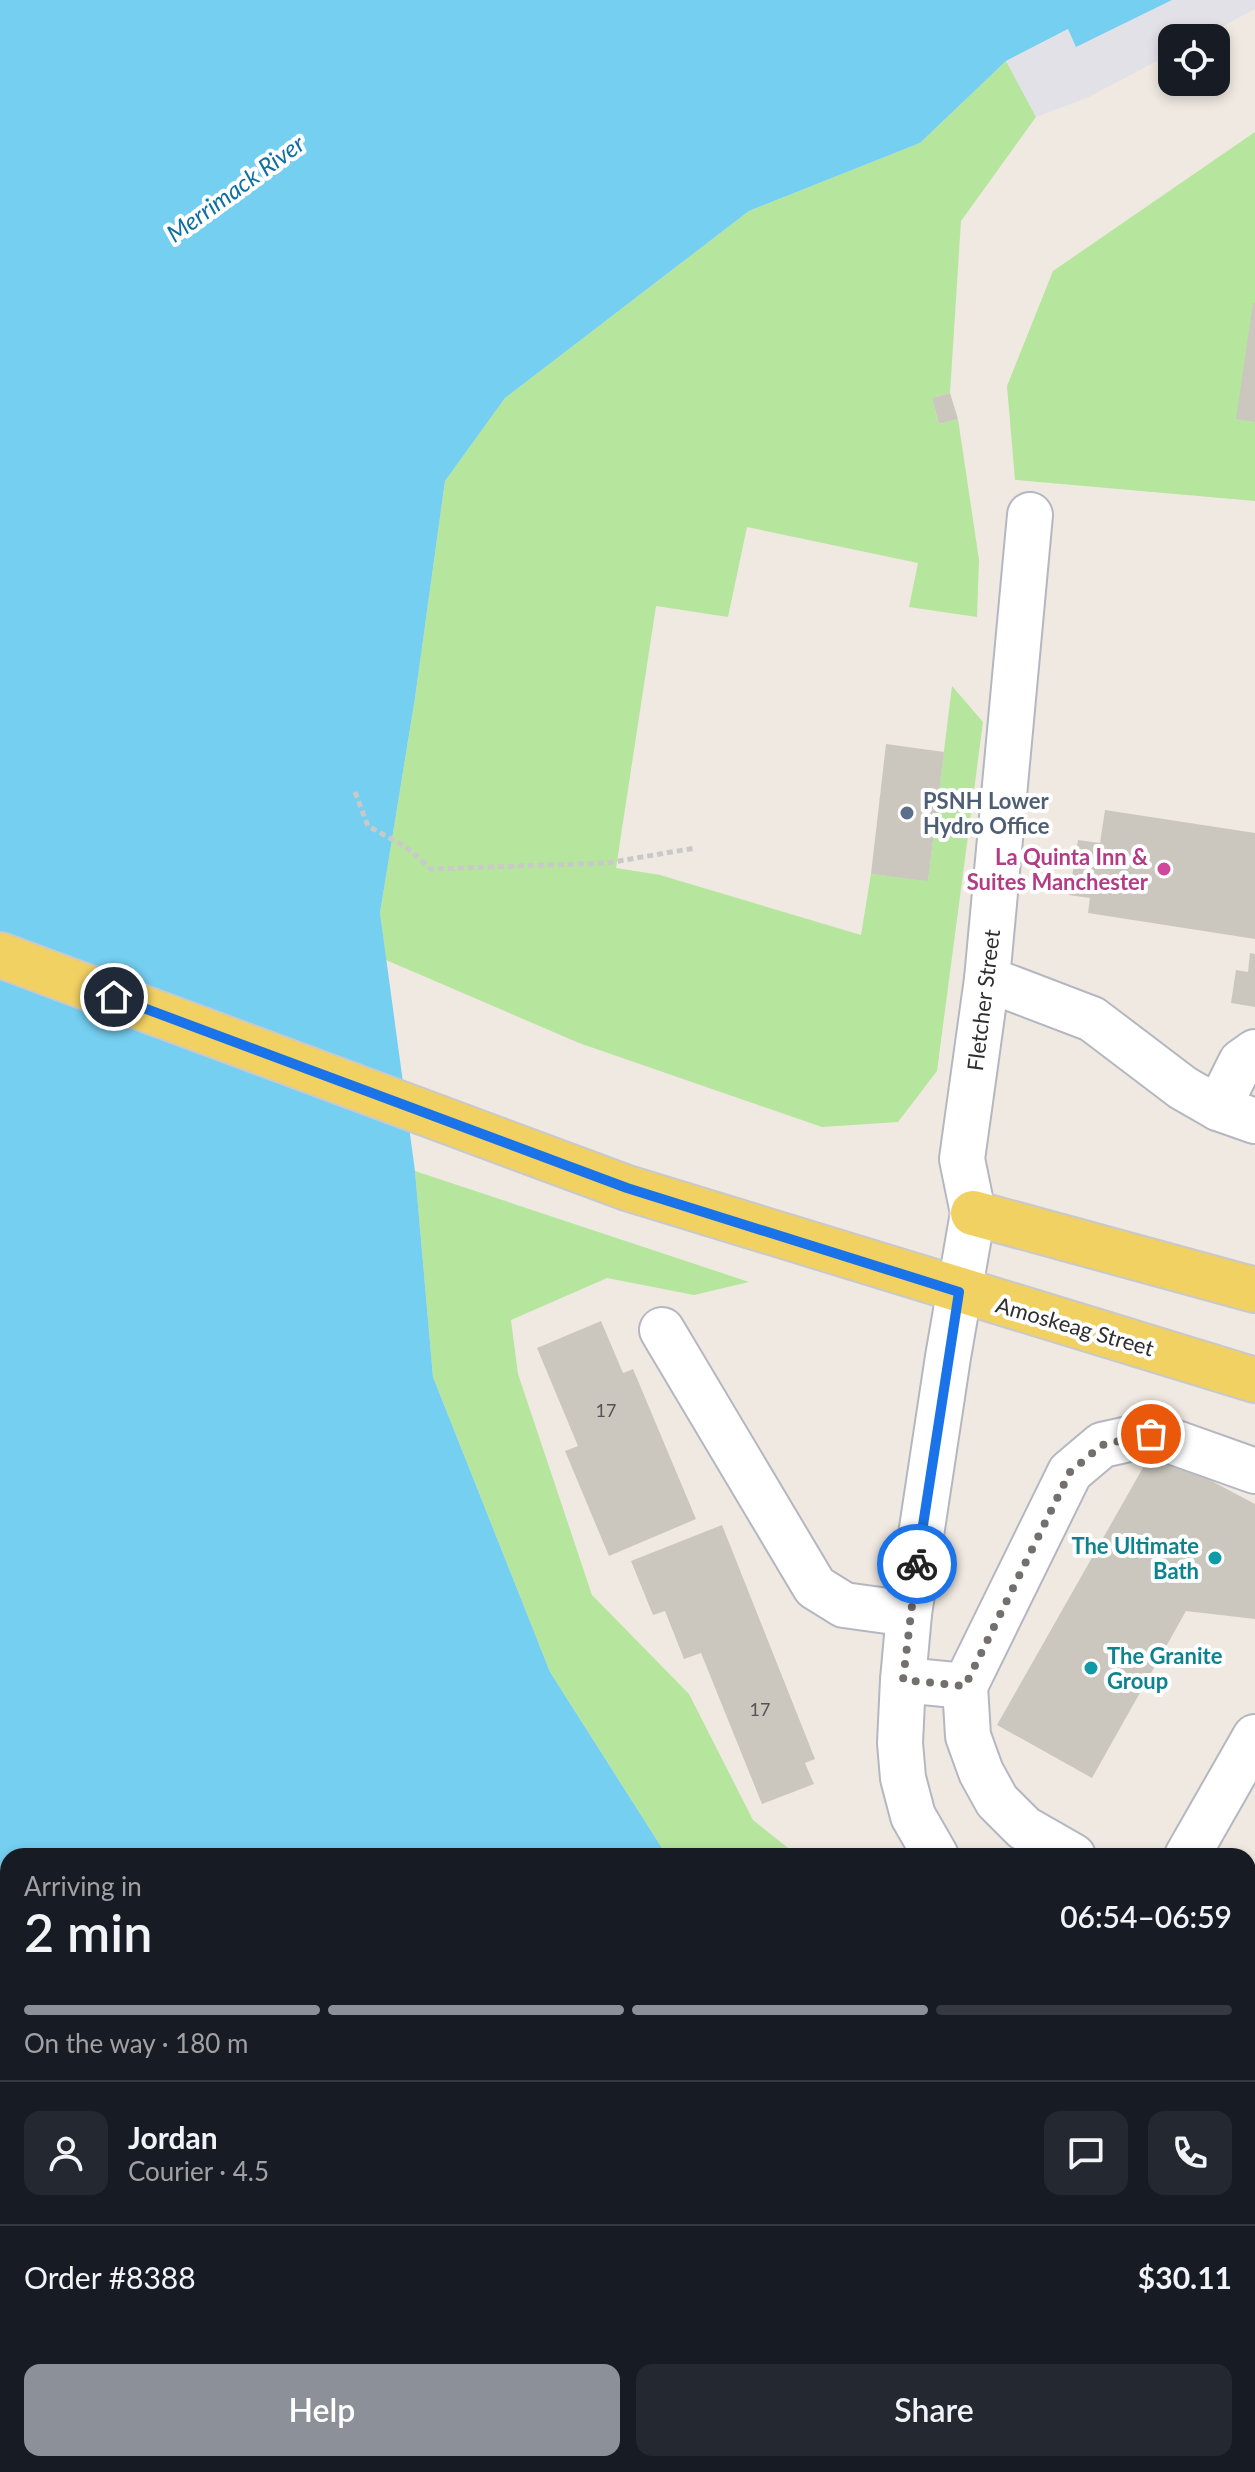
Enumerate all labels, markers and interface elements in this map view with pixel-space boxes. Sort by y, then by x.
map controls [1158,24,1230,96]
button: locate [1158,24,1230,96]
water label: Merrimack River [161,128,310,248]
place label: PSNH Lower Hydro Office [923,787,1050,839]
marker: PSNH Lower Hydro Office [898,804,916,822]
place label: La Quinta Inn & Suites Manchester [967,843,1149,895]
marker: La Quinta Inn & Suites Manchester [1155,860,1173,878]
street label: Fletcher Street [961,928,1005,1072]
pin [80,963,148,1031]
icon: home [92,975,136,1019]
street label: Amoskeag Street [993,1291,1157,1361]
house number: 17 [596,1399,616,1421]
pin [1117,1400,1185,1468]
icon: bag [1129,1412,1173,1456]
courier [877,1524,957,1604]
place label: The Ultimate Bath [1071,1532,1199,1584]
icon: bike [895,1542,939,1586]
marker: The Ultimate Bath [1206,1549,1224,1567]
place label: The Granite Group [1107,1642,1223,1694]
marker: The Granite Group [1082,1659,1100,1677]
house number: 17 [750,1698,770,1720]
text: Arriving in [24,1870,142,1902]
text: 06:54–06:59 [1060,1898,1232,1934]
text: 2 min [24,1901,152,1963]
text: On the way · 180 m [24,2027,248,2059]
button: person [24,2111,108,2195]
button: chat [1044,2111,1128,2195]
button: phone [1148,2111,1232,2195]
text: Jordan [128,2119,218,2155]
text: Courier · 4.5 [128,2155,269,2187]
text: Order #8388 [24,2259,196,2295]
text: $30.11 [1138,2259,1232,2295]
button: Help [24,2364,620,2456]
button: Share [636,2364,1232,2456]

